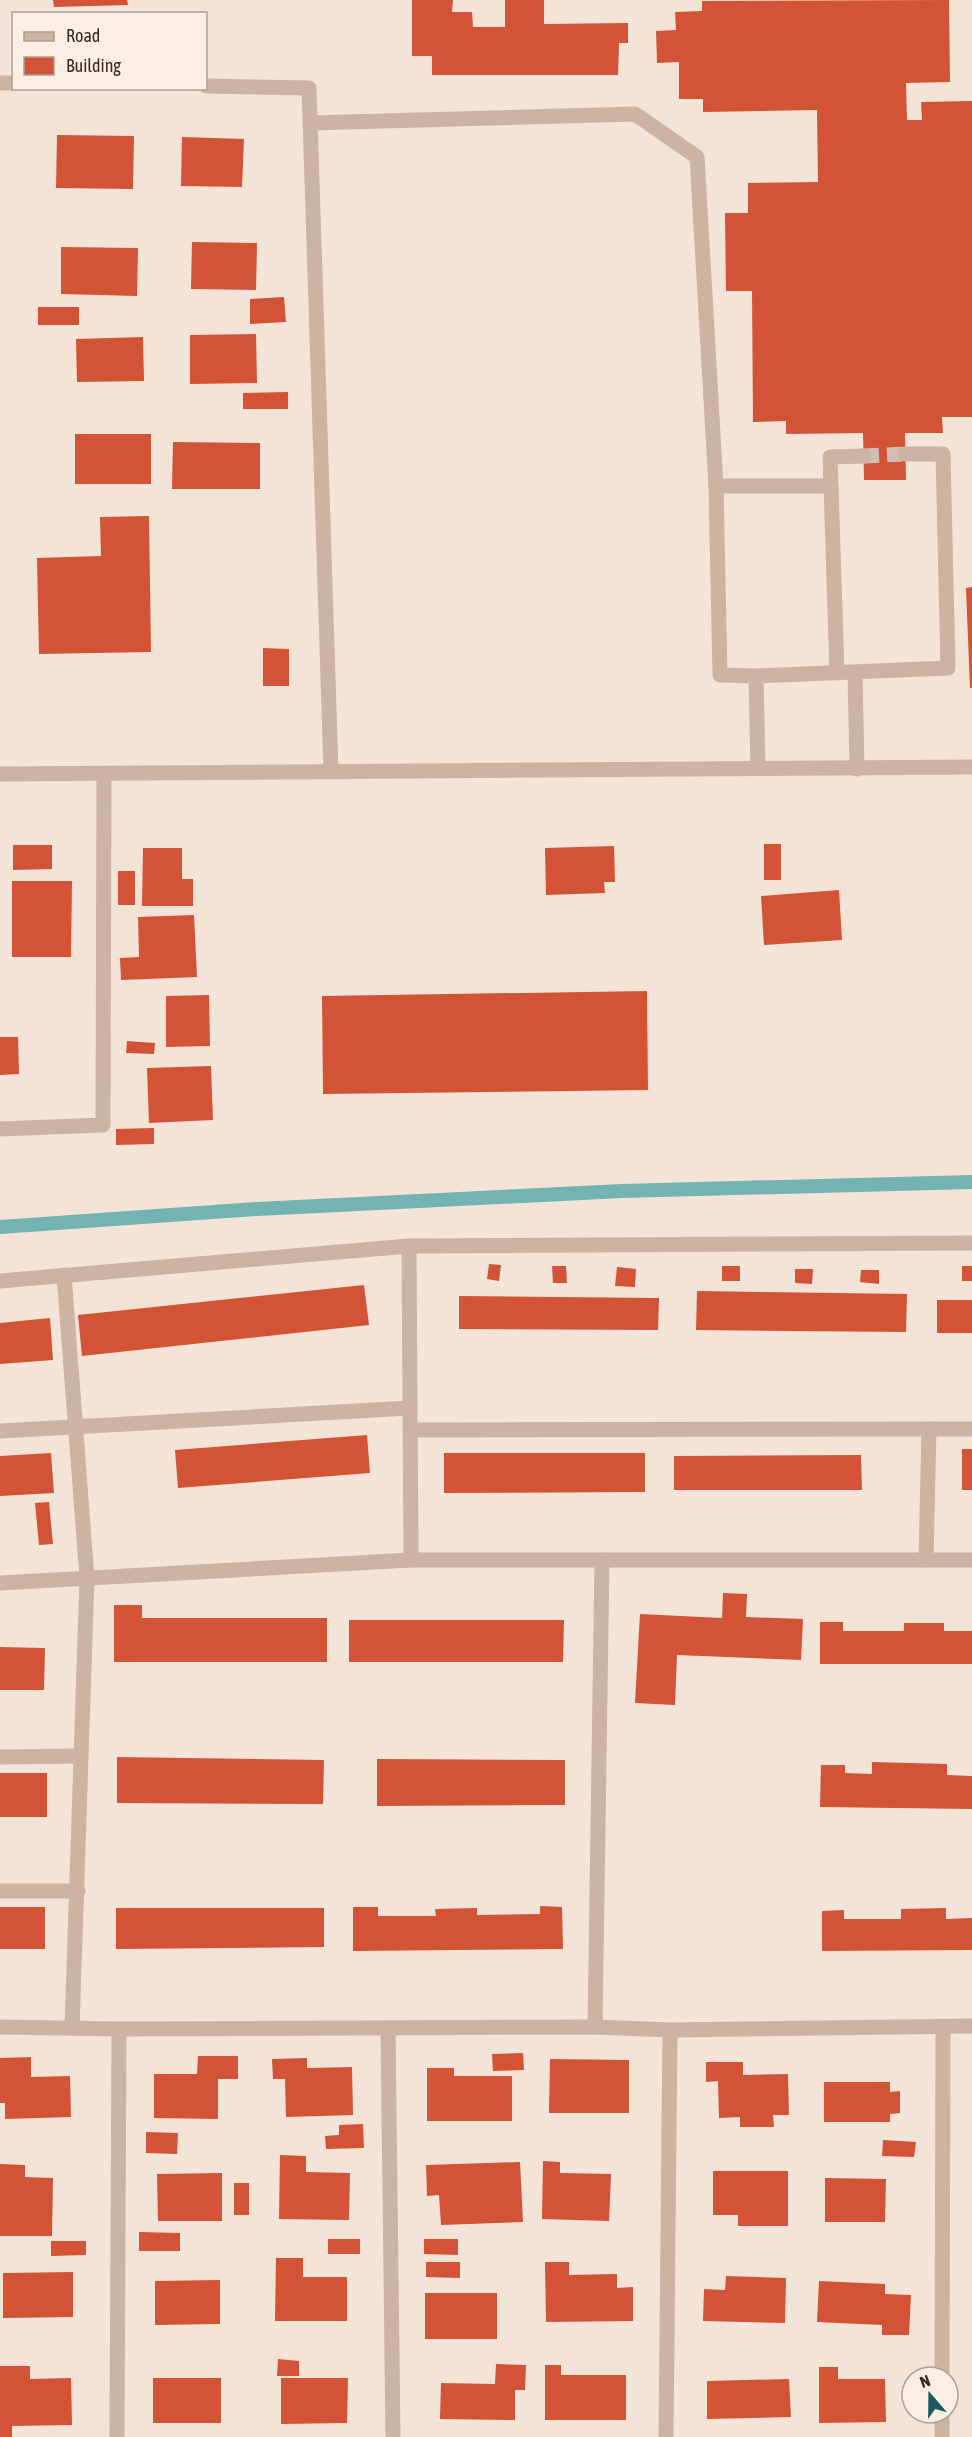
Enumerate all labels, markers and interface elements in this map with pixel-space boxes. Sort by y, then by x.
legend [12,12,207,90]
text: Road [66,25,100,46]
text: Building [66,55,121,76]
north arrow [900,2365,960,2425]
text: N [917,2371,932,2391]

